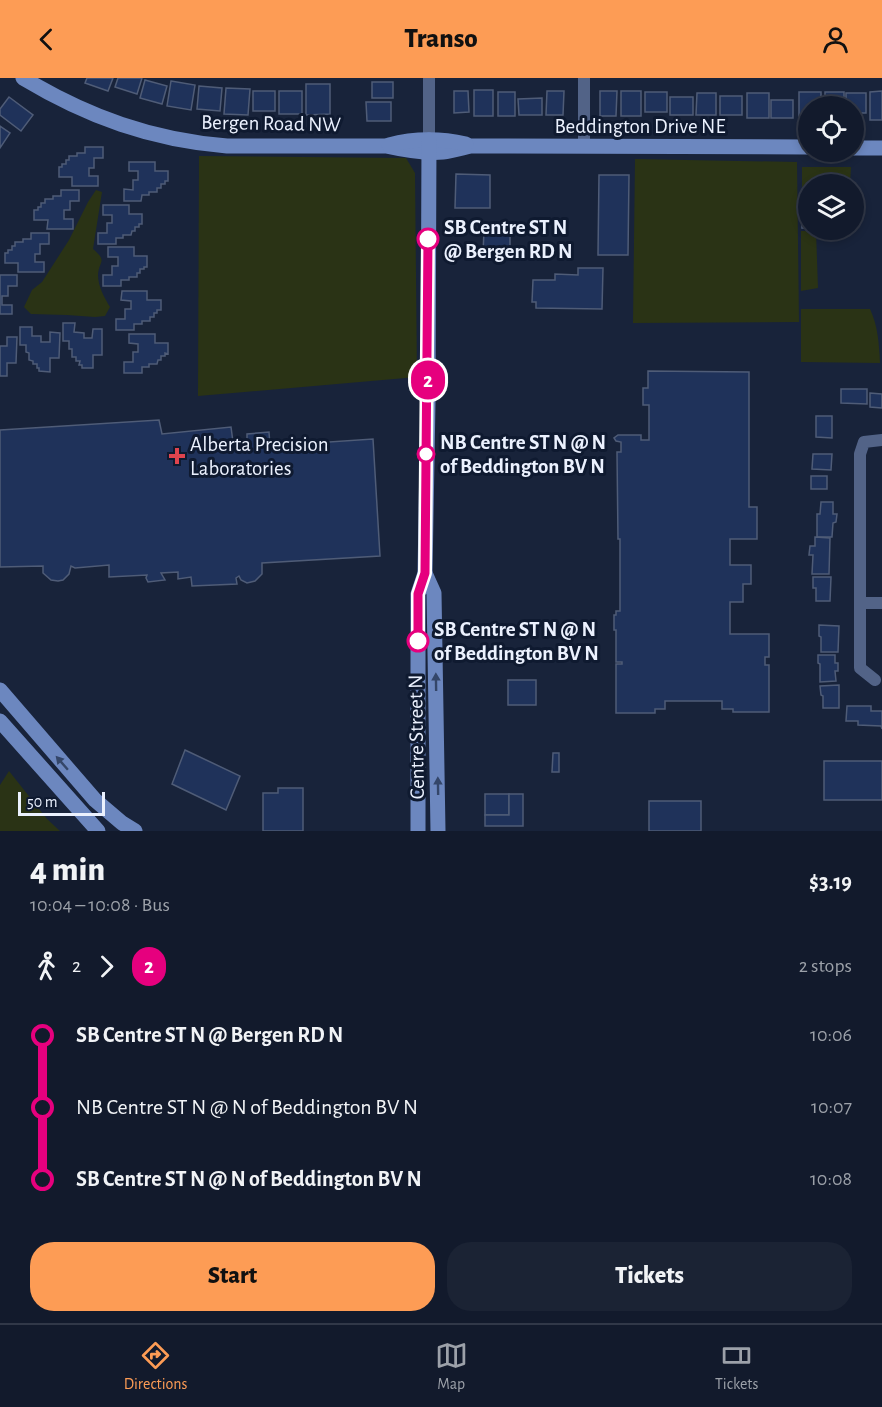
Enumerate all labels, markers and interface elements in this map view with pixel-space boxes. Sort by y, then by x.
icon: back [30,23,63,56]
icon: person [819,23,852,56]
text: Transo [404,25,478,52]
map controls [798,96,864,240]
button: locate [798,96,864,162]
street label: Bergen Road NW [201,112,341,135]
street label: Beddington Drive NE [554,116,726,137]
button: layers [798,174,864,240]
place label: SB Centre ST N @ Bergen RD N [444,217,573,262]
marker: SB Centre ST N @ Bergen RD N [417,228,439,250]
line badge: 2 [408,360,448,400]
text: 2 [423,370,433,391]
place label: NB Centre ST N @ N of Beddington BV N [440,432,606,477]
place label: Alberta Precision Laboratories [190,434,328,479]
marker: NB Centre ST N @ N of Beddington BV N [417,445,435,463]
marker: Alberta Precision Laboratories [168,447,186,465]
place label: SB Centre ST N @ N of Beddington BV N [434,619,599,664]
marker: SB Centre ST N @ N of Beddington BV N [407,630,429,652]
one-way arrow [431,672,441,691]
street label: Centre Street N [405,674,428,800]
one-way arrow [56,756,69,771]
one-way arrow [433,776,442,795]
scale bar [18,789,105,816]
text: 50 m [27,794,58,810]
text: 4 min [30,854,105,887]
text: $3.19 [809,871,852,893]
text: 10:04 – 10:08 · Bus [30,895,170,915]
icon: walk [30,950,63,983]
icon: forward [90,950,123,983]
text: 2 [72,956,81,976]
text: 2 [144,956,154,977]
text: 2 stops [799,956,852,976]
text: SB Centre ST N @ Bergen RD N [76,1024,343,1046]
text: 10:06 [810,1025,852,1045]
text: NB Centre ST N @ N of Beddington BV N [76,1096,418,1118]
text: 10:07 [811,1097,852,1117]
text: SB Centre ST N @ N of Beddington BV N [76,1168,422,1190]
text: 10:08 [810,1169,852,1189]
button: Start [30,1242,435,1311]
button: Tickets [447,1242,852,1311]
tab: Directions [124,1339,187,1394]
tab: Map [435,1339,468,1394]
tab: Tickets [715,1339,758,1394]

